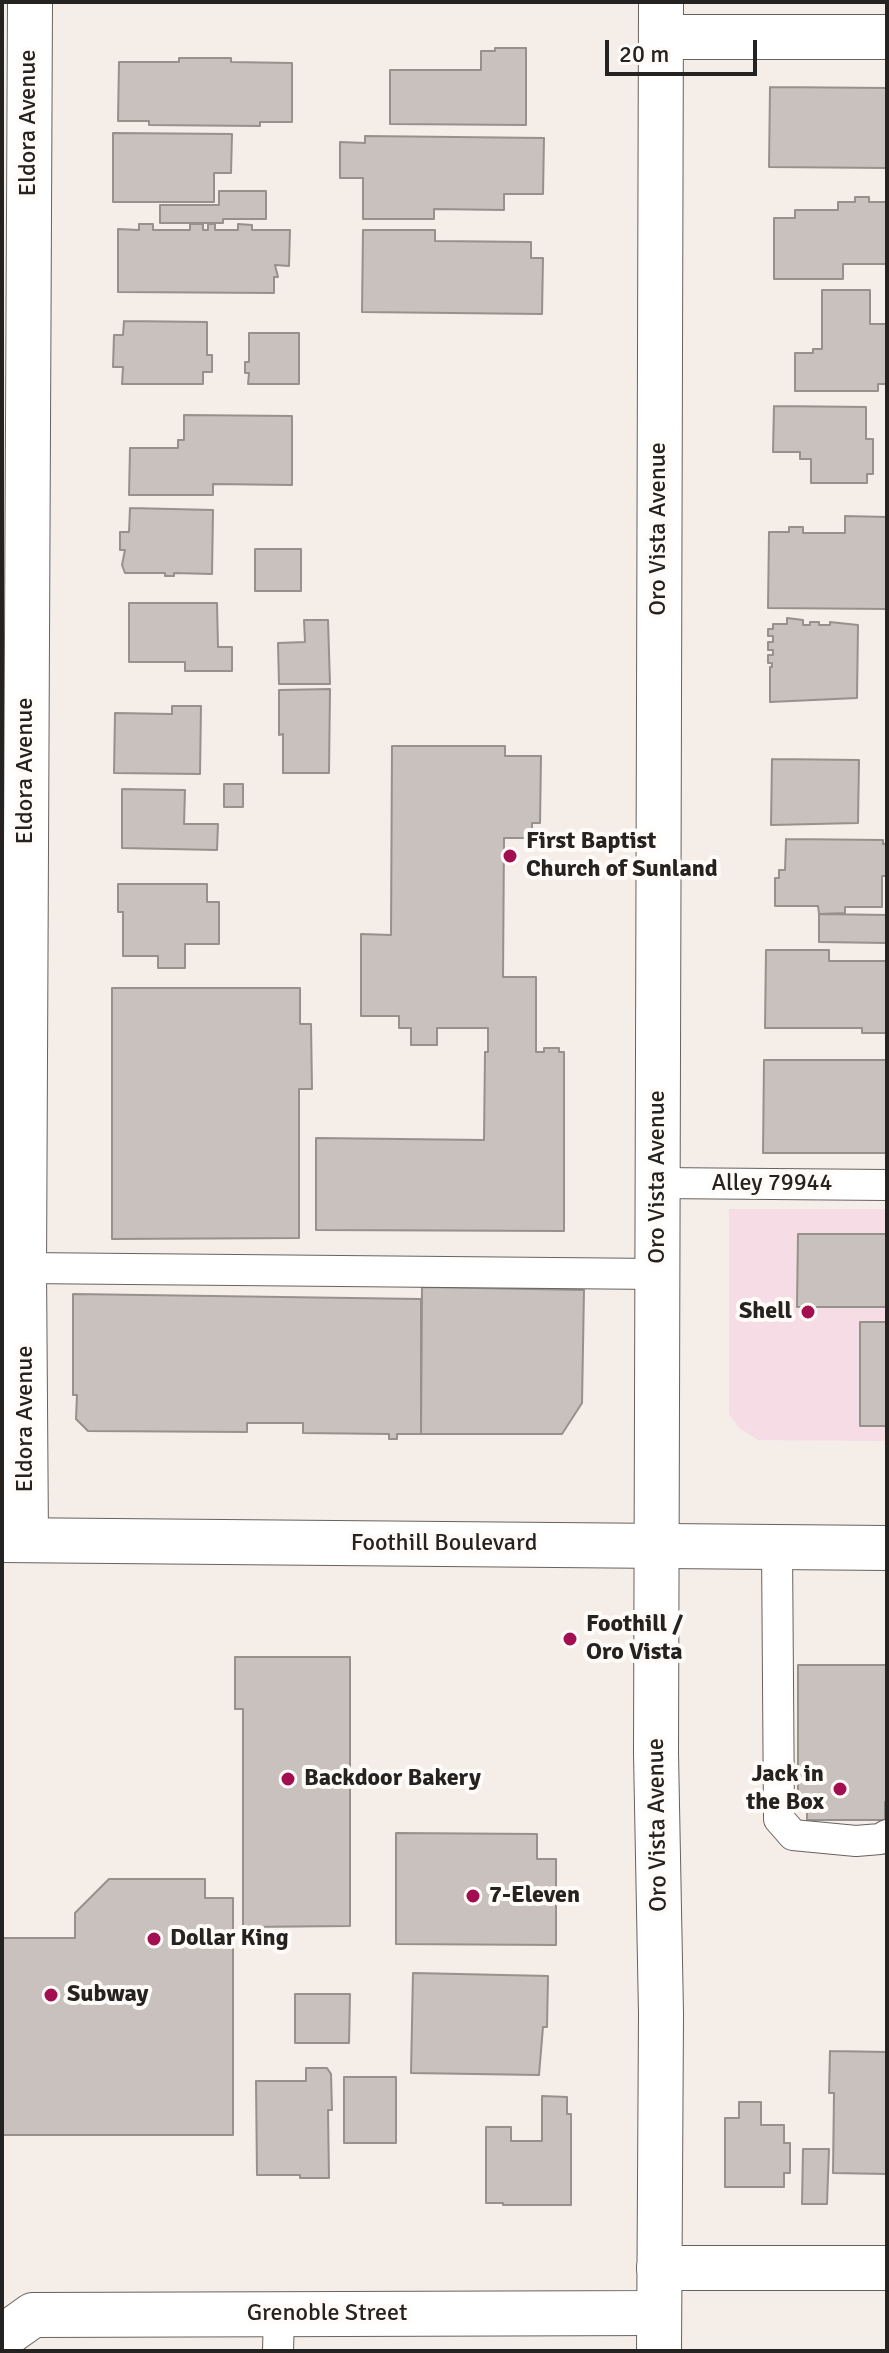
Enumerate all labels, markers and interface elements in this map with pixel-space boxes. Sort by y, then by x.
scale bar [609,24,761,74]
text: 20 m [619,39,669,69]
street label: Eldora Avenue [15,50,43,196]
street label: Oro Vista Avenue [645,442,673,616]
street label: Eldora Avenue [12,698,40,844]
place label: First Baptist Church of Sunland [526,828,718,884]
marker: First Baptist Church of Sunland [501,847,519,865]
street label: Oro Vista Avenue [644,1090,672,1264]
street label: Alley 79944 [711,1170,833,1198]
place label: Shell [739,1298,792,1326]
marker: Shell [799,1303,817,1321]
street label: Eldora Avenue [12,1346,40,1492]
street label: Foothill Boulevard [351,1530,537,1558]
place label: Foothill / Oro Vista [586,1611,683,1667]
marker: Foothill / Oro Vista [561,1630,579,1648]
street label: Oro Vista Avenue [642,1738,674,1912]
place label: Jack in the Box [746,1761,824,1817]
place label: Backdoor Bakery [304,1765,481,1793]
marker: Backdoor Bakery [279,1770,297,1788]
marker: Jack in the Box [831,1780,849,1798]
place label: 7-Eleven [489,1882,580,1910]
marker: 7-Eleven [464,1887,482,1905]
place label: Dollar King [170,1925,289,1953]
marker: Dollar King [145,1930,163,1948]
place label: Subway [67,1981,148,2009]
marker: Subway [42,1986,60,2004]
street label: Grenoble Street [247,2300,407,2328]

